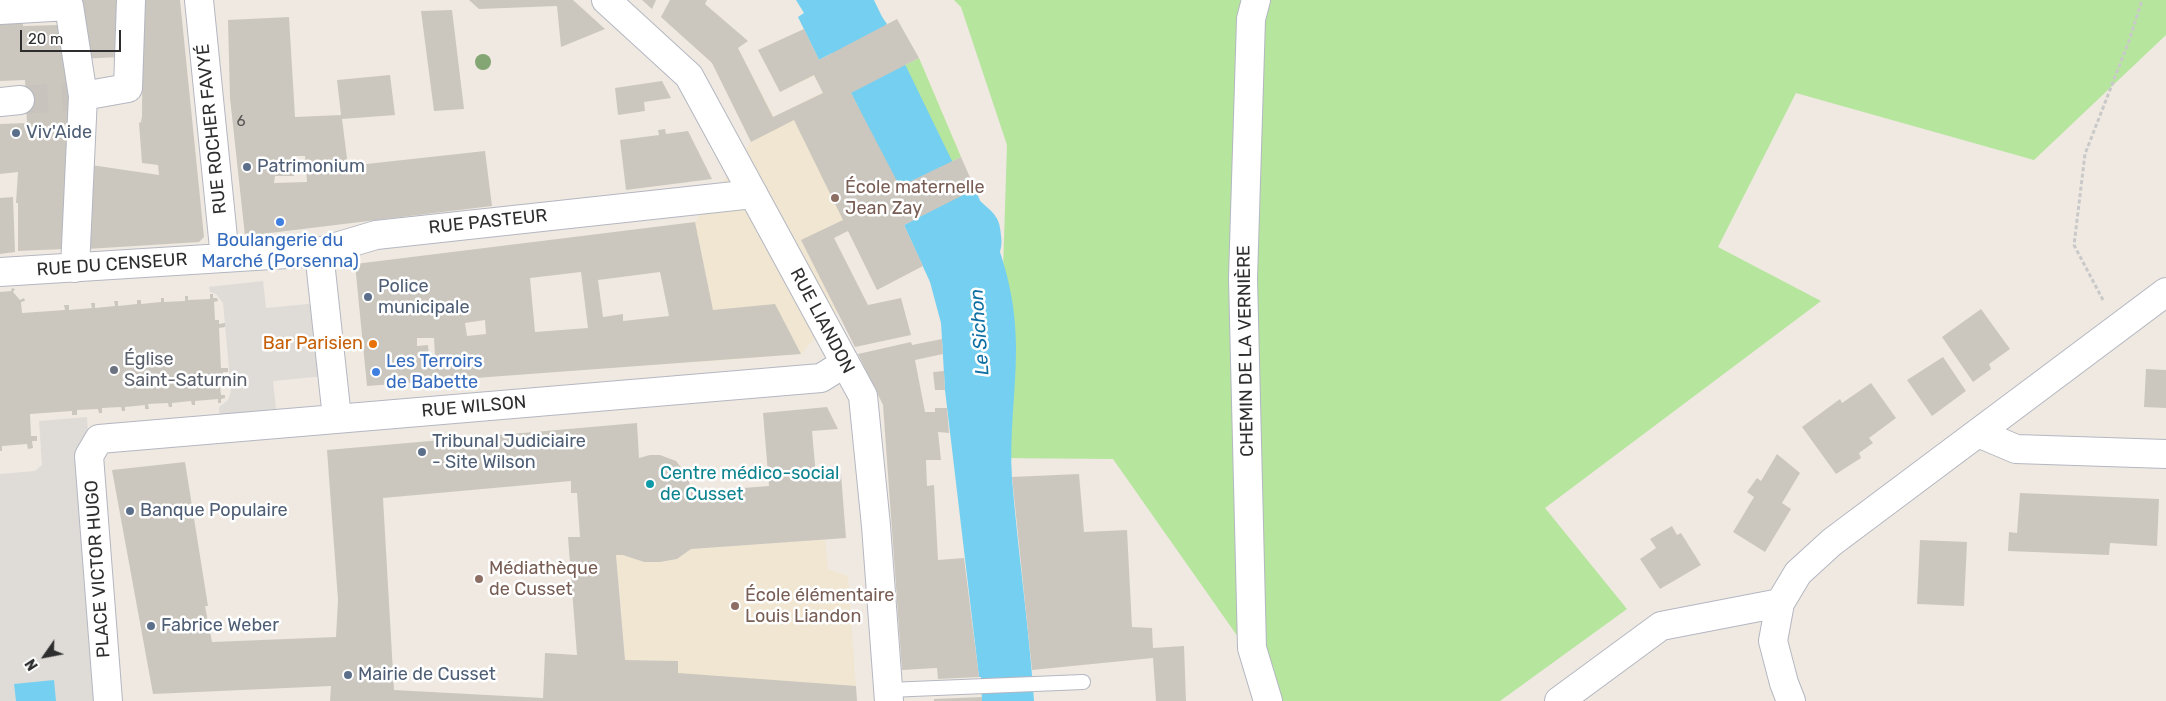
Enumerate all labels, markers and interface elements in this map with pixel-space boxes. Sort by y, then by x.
scale bar [22,20,124,52]
text: 20 m [28,30,63,48]
street label: RUE ROCHER FAVYÉ [192,43,232,215]
house number: 6 [236,113,246,131]
place label: Viv'Aide [26,122,92,144]
marker: Viv'Aide [10,127,22,139]
place label: Patrimonium [257,156,365,178]
marker: Patrimonium [241,161,253,173]
place label: École maternelle Jean Zay [845,177,985,220]
marker: École maternelle Jean Zay [829,192,841,204]
street label: RUE PASTEUR [428,205,548,239]
marker: Boulangerie du Marché (Porsenna) [274,216,286,228]
place label: Boulangerie du Marché (Porsenna) [201,230,359,272]
street label: CHEMIN DE LA VERNIÈRE [1233,245,1259,457]
street label: RUE DU CENSEUR [36,249,188,281]
street label: RUE LIANDON [785,265,859,377]
place label: Police municipale [378,276,470,318]
water label: Le Sichon [966,288,994,376]
marker: Police municipale [362,291,374,303]
place label: Bar Parisien [263,333,363,355]
marker: Bar Parisien [367,338,379,350]
place label: Église Saint-Saturnin [124,349,247,392]
place label: Les Terroirs de Babette [386,351,483,394]
marker: Église Saint-Saturnin [108,364,120,376]
marker: Les Terroirs de Babette [370,366,382,378]
street label: RUE WILSON [421,392,527,422]
place label: Tribunal Judiciaire - Site Wilson [432,431,586,474]
marker: Tribunal Judiciaire - Site Wilson [416,446,428,458]
place label: Centre médico-social de Cusset [660,463,839,506]
marker: Centre médico-social de Cusset [644,478,656,490]
street label: PLACE VICTOR HUGO [81,479,115,659]
place label: Banque Populaire [140,500,288,522]
marker: Banque Populaire [124,505,136,517]
place label: Médiathèque de Cusset [489,558,598,600]
marker: Médiathèque de Cusset [473,573,485,585]
place label: École élémentaire Louis Liandon [745,585,894,628]
marker: École élémentaire Louis Liandon [729,600,741,612]
place label: Fabrice Weber [161,615,279,637]
marker: Fabrice Weber [145,620,157,632]
north arrow [20,631,70,681]
text: N [22,656,42,673]
place label: Mairie de Cusset [358,664,496,686]
marker: Mairie de Cusset [342,669,354,681]

